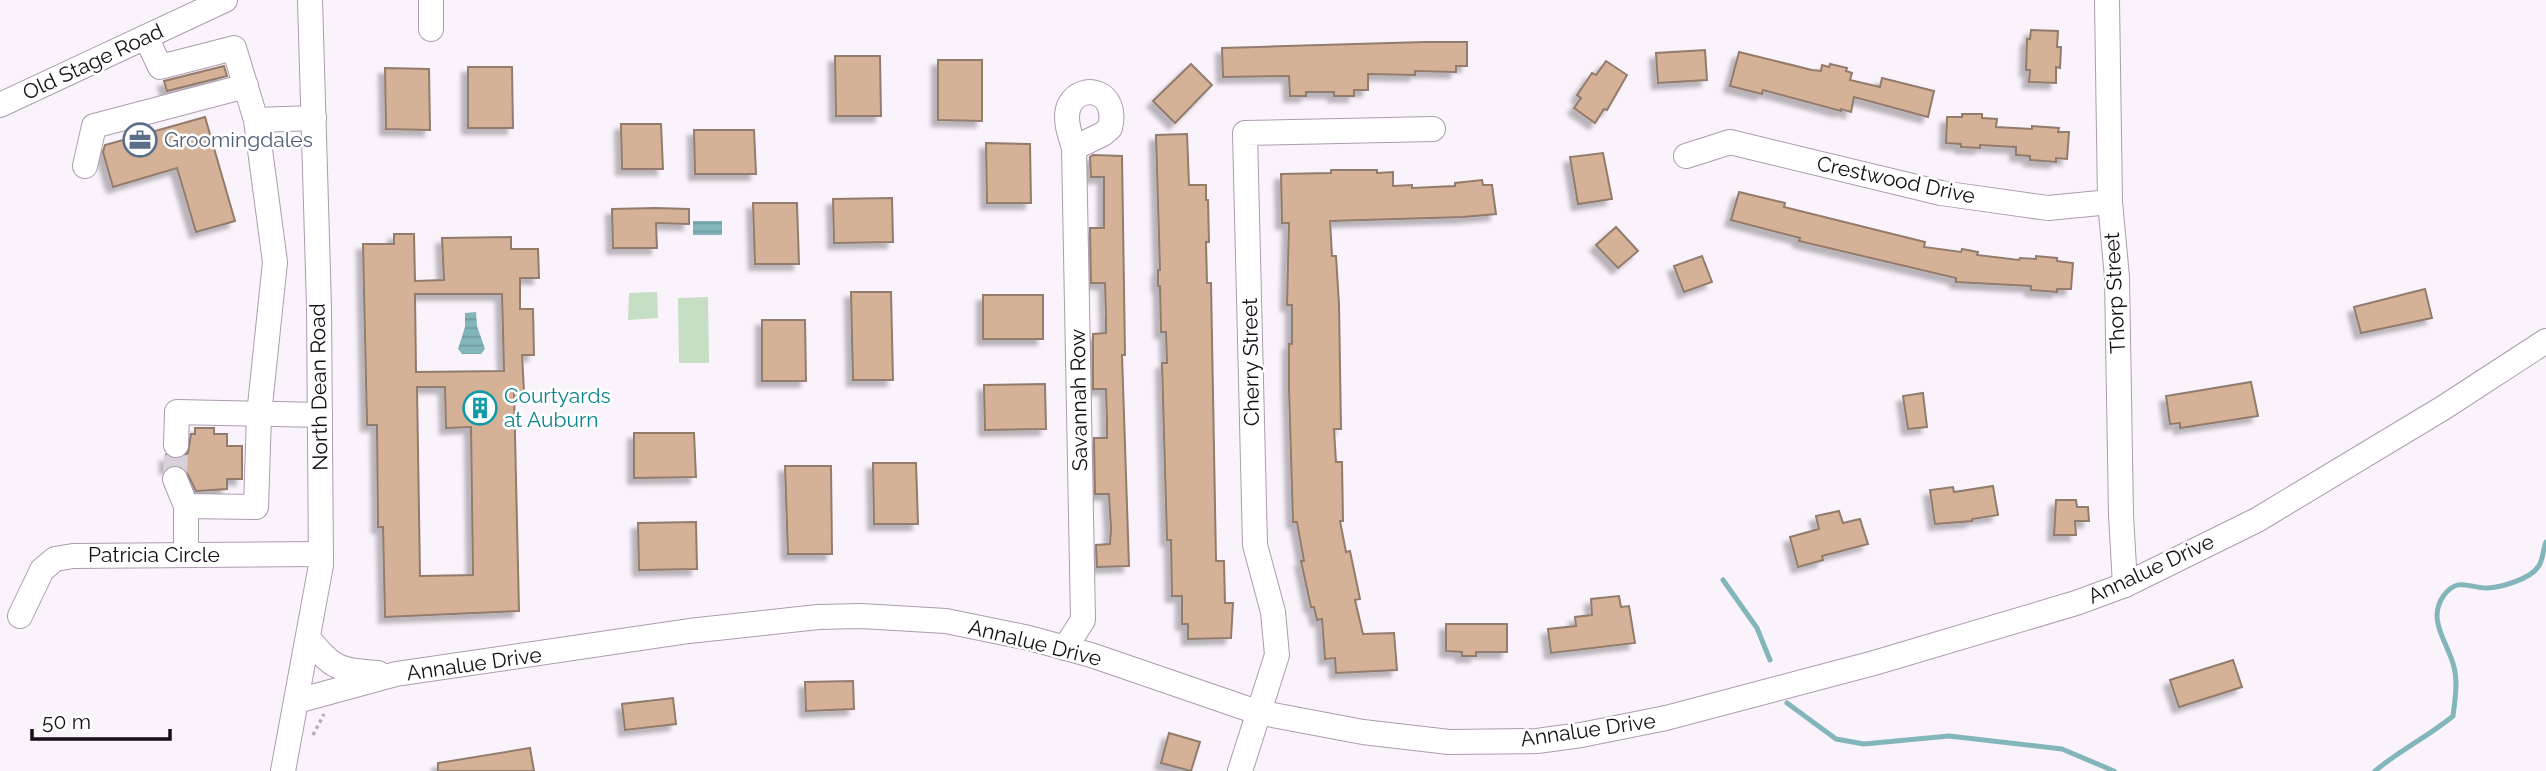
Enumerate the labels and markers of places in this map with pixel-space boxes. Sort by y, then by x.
office icon: Groomingdales [121,121,159,159]
place label: Groomingdales [164,127,313,152]
place label: Courtyards at Auburn [504,383,611,432]
building icon: Courtyards at Auburn [461,389,499,427]

